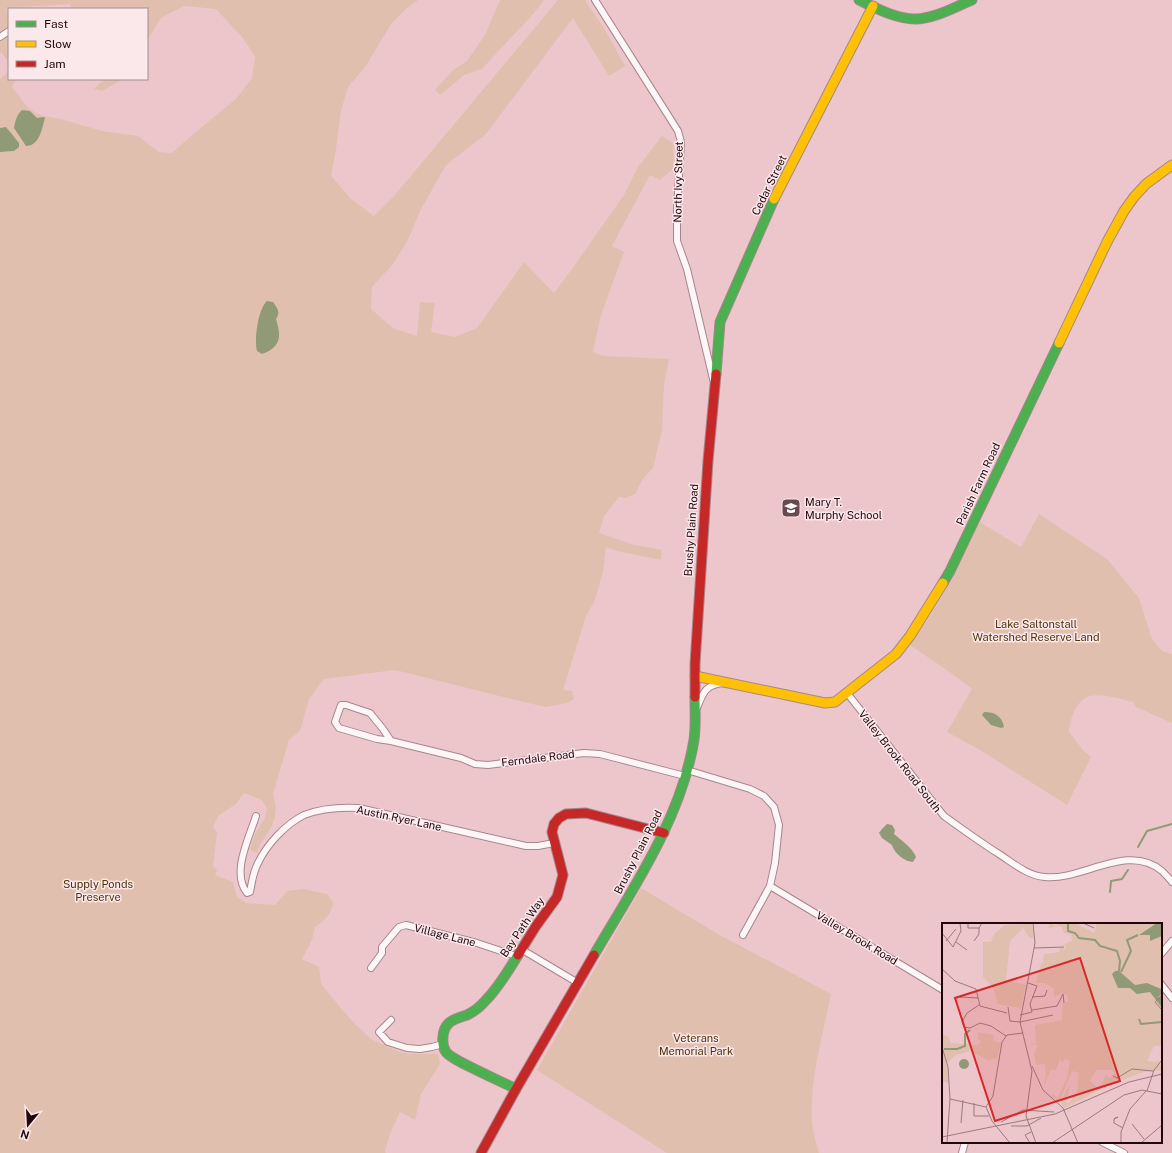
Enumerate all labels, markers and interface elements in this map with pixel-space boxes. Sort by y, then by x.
legend [8,8,148,80]
text: Fast [44,17,69,31]
text: Slow [44,37,72,51]
text: Jam [44,57,66,71]
street label: North Ivy Street [671,141,685,223]
street label: Cedar Street [749,153,789,217]
street label: Parish Farm Road [954,441,1002,527]
street label: Brushy Plain Road [682,483,700,577]
place label: Mary T. Murphy School [805,496,882,521]
school or university icon: Mary T. Murphy School [780,497,802,519]
park label: Lake Saltonstall Watershed Reserve Land [973,618,1100,643]
street label: Valley Brook Road South [856,708,944,814]
street label: Ferndale Road [501,748,575,768]
street label: Austin Ryer Lane [355,803,443,833]
street label: Brushy Plain Road [612,808,664,896]
park label: Supply Ponds Preserve [63,878,134,903]
street label: Bay Path Way [498,895,546,959]
street label: Valley Brook Road [814,909,900,967]
street label: Village Lane [413,922,477,948]
inset map [942,923,1162,1143]
park label: Veterans Memorial Park [659,1032,733,1057]
north arrow [8,1105,48,1145]
text: N [19,1127,31,1142]

